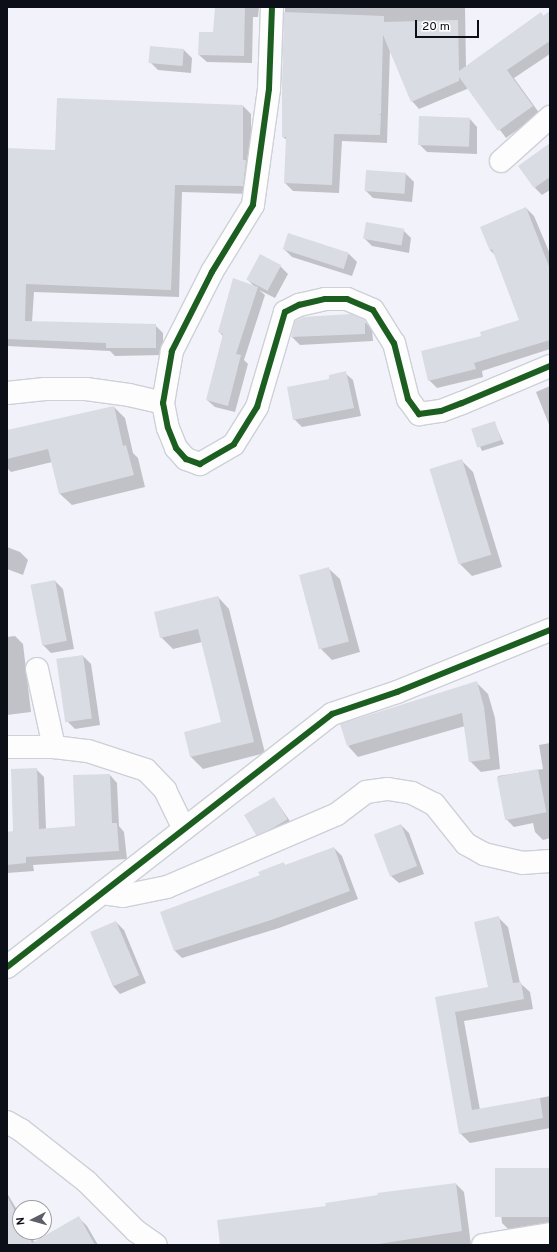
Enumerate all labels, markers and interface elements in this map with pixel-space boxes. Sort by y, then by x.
scale bar [417,12,481,38]
text: 20 m [422,19,450,35]
north arrow [12,1200,52,1240]
text: N [14,1216,28,1226]

